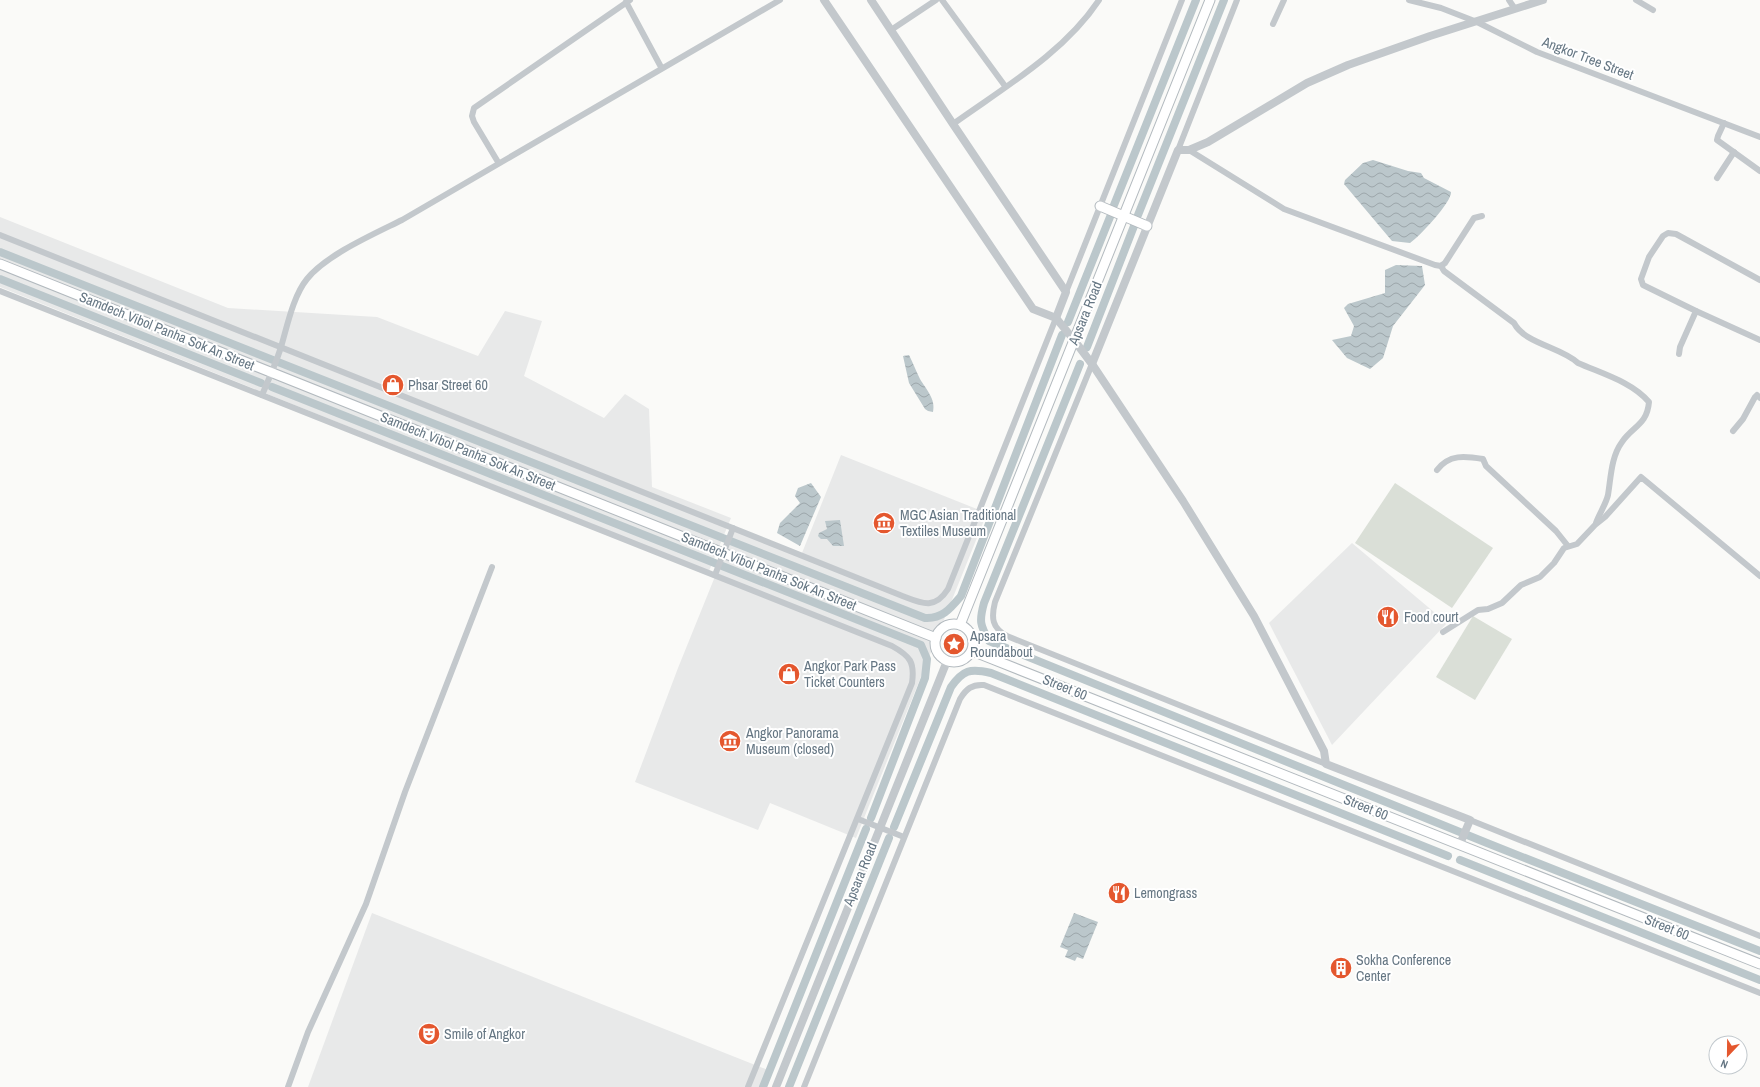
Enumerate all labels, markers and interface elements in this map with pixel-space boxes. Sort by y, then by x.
street label: Angkor Tree Street [1539,32,1636,84]
street label: Apsara Road [1064,279,1106,348]
street label: Samdech Vibol Panha Sok An Street [77,288,257,374]
shop icon: Phsar Street 60 [380,372,406,398]
place label: Phsar Street 60 [408,376,488,394]
street label: Samdech Vibol Panha Sok An Street [378,408,558,494]
place label: MGC Asian Traditional Textiles Museum [900,506,1016,540]
museum icon: MGC Asian Traditional Textiles Museum [871,510,897,536]
street label: Samdech Vibol Panha Sok An Street [679,528,859,614]
restaurant icon: Food court [1375,604,1401,630]
place label: Food court [1404,608,1458,626]
place label: Apsara Roundabout [969,627,1033,661]
place icon: Apsara Roundabout [941,631,967,657]
place label: Angkor Park Pass Ticket Counters [803,657,896,691]
shop icon: Angkor Park Pass Ticket Counters [776,661,802,687]
street label: Street 60 [1040,670,1090,704]
place label: Angkor Panorama Museum (closed) [745,724,839,758]
museum icon: Angkor Panorama Museum (closed) [717,728,743,754]
street label: Street 60 [1341,790,1391,824]
street label: Apsara Road [839,840,881,909]
restaurant icon: Lemongrass [1106,880,1132,906]
place label: Lemongrass [1134,884,1197,902]
street label: Street 60 [1642,910,1692,944]
place label: Sokha Conference Center [1356,951,1451,985]
building icon: Sokha Conference Center [1328,955,1354,981]
theatre icon: Smile of Angkor [416,1021,442,1047]
place label: Smile of Angkor [444,1025,525,1043]
north arrow [1708,1035,1748,1075]
text: N [1719,1057,1730,1072]

